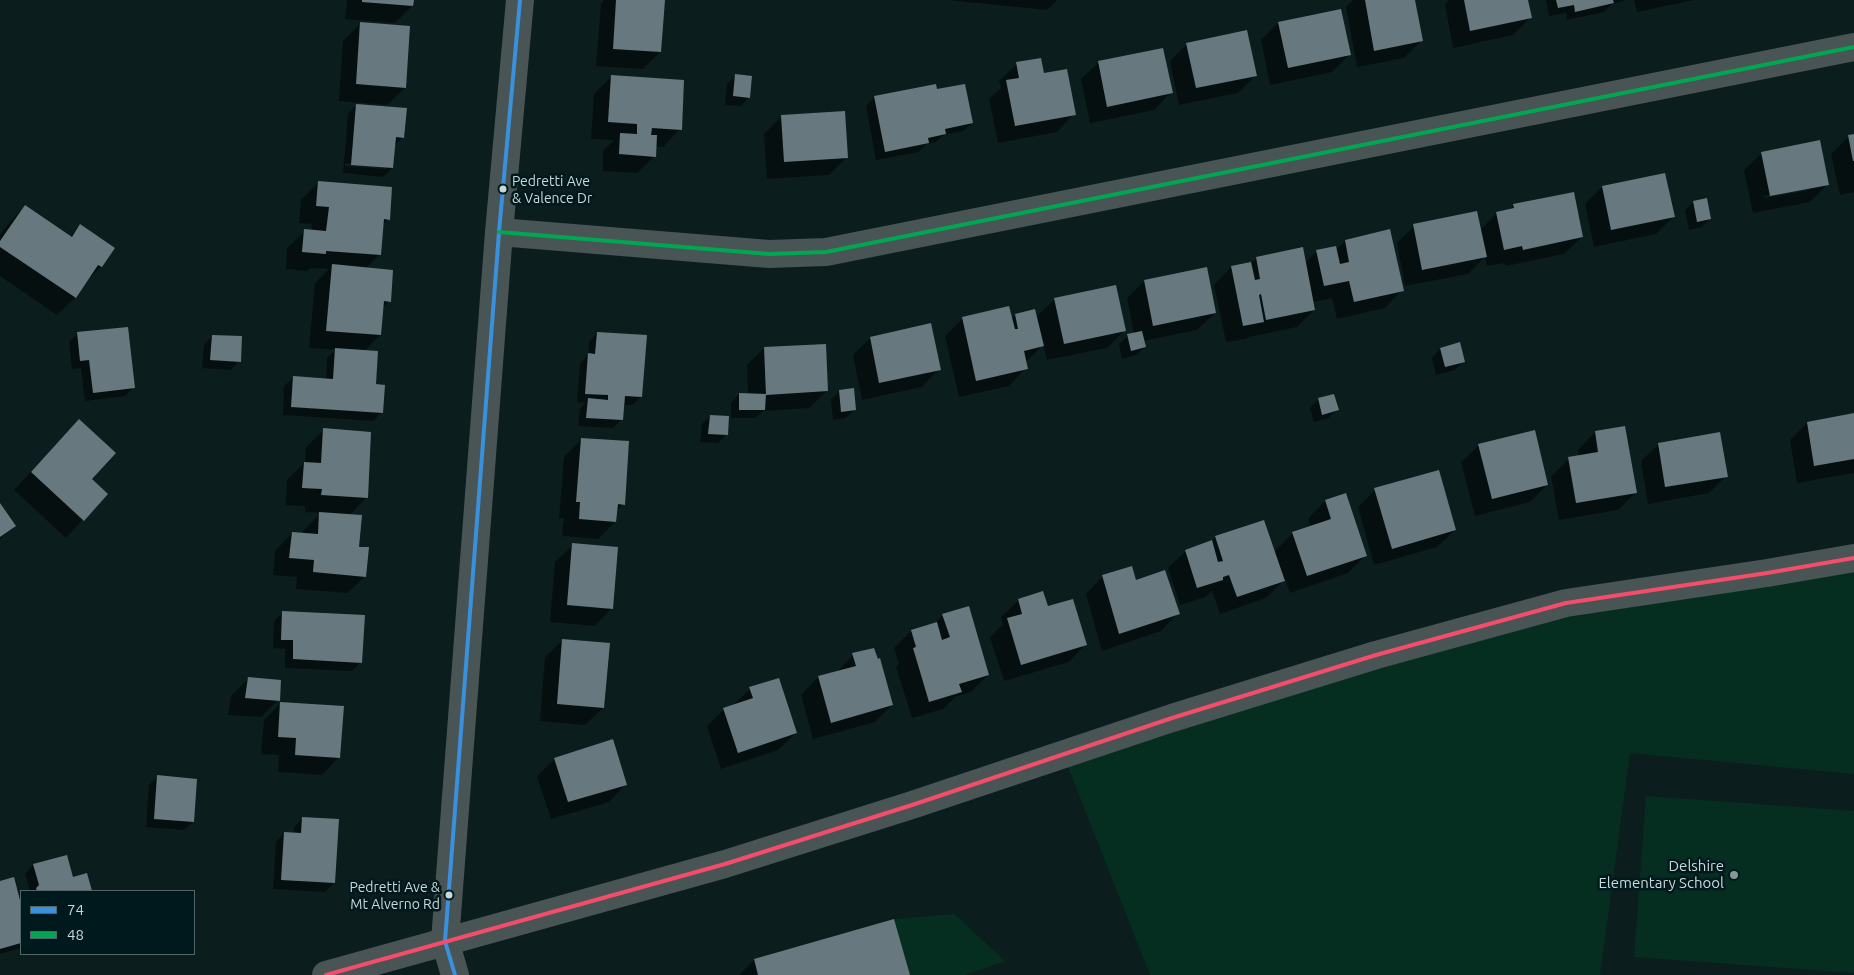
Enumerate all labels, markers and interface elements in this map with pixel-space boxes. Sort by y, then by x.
place label: Pedretti Ave & Valence Dr [512,173,592,206]
marker: Pedretti Ave & Valence Dr [498,184,508,194]
place label: Delshire Elementary School [1598,857,1724,892]
marker: Delshire Elementary School [1728,869,1740,881]
place label: Pedretti Ave & Mt Alverno Rd [350,879,440,912]
legend [20,890,195,955]
marker: Pedretti Ave & Mt Alverno Rd [444,890,454,900]
text: 74 [67,901,84,918]
text: 48 [67,926,84,943]

